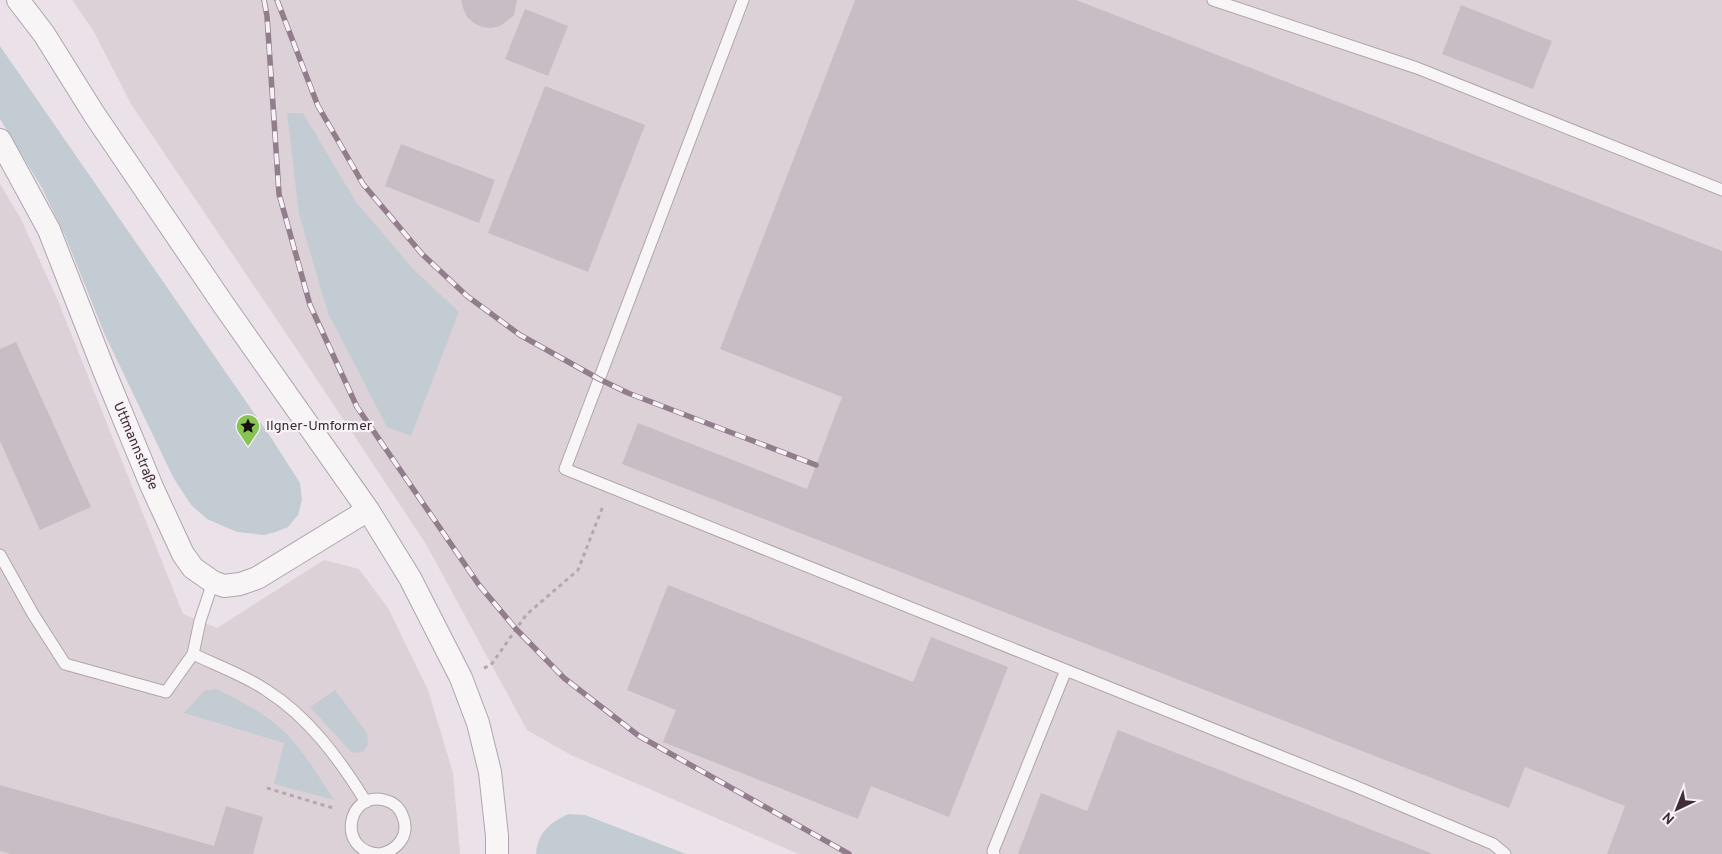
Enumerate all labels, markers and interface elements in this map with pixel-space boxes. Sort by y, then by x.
street label: Uttmannstraße [109,399,161,493]
place icon: Ilgner-Umformer [235,413,261,447]
place label: Ilgner-Umformer [266,418,373,435]
north arrow [1652,784,1702,834]
text: N [1660,808,1679,827]

